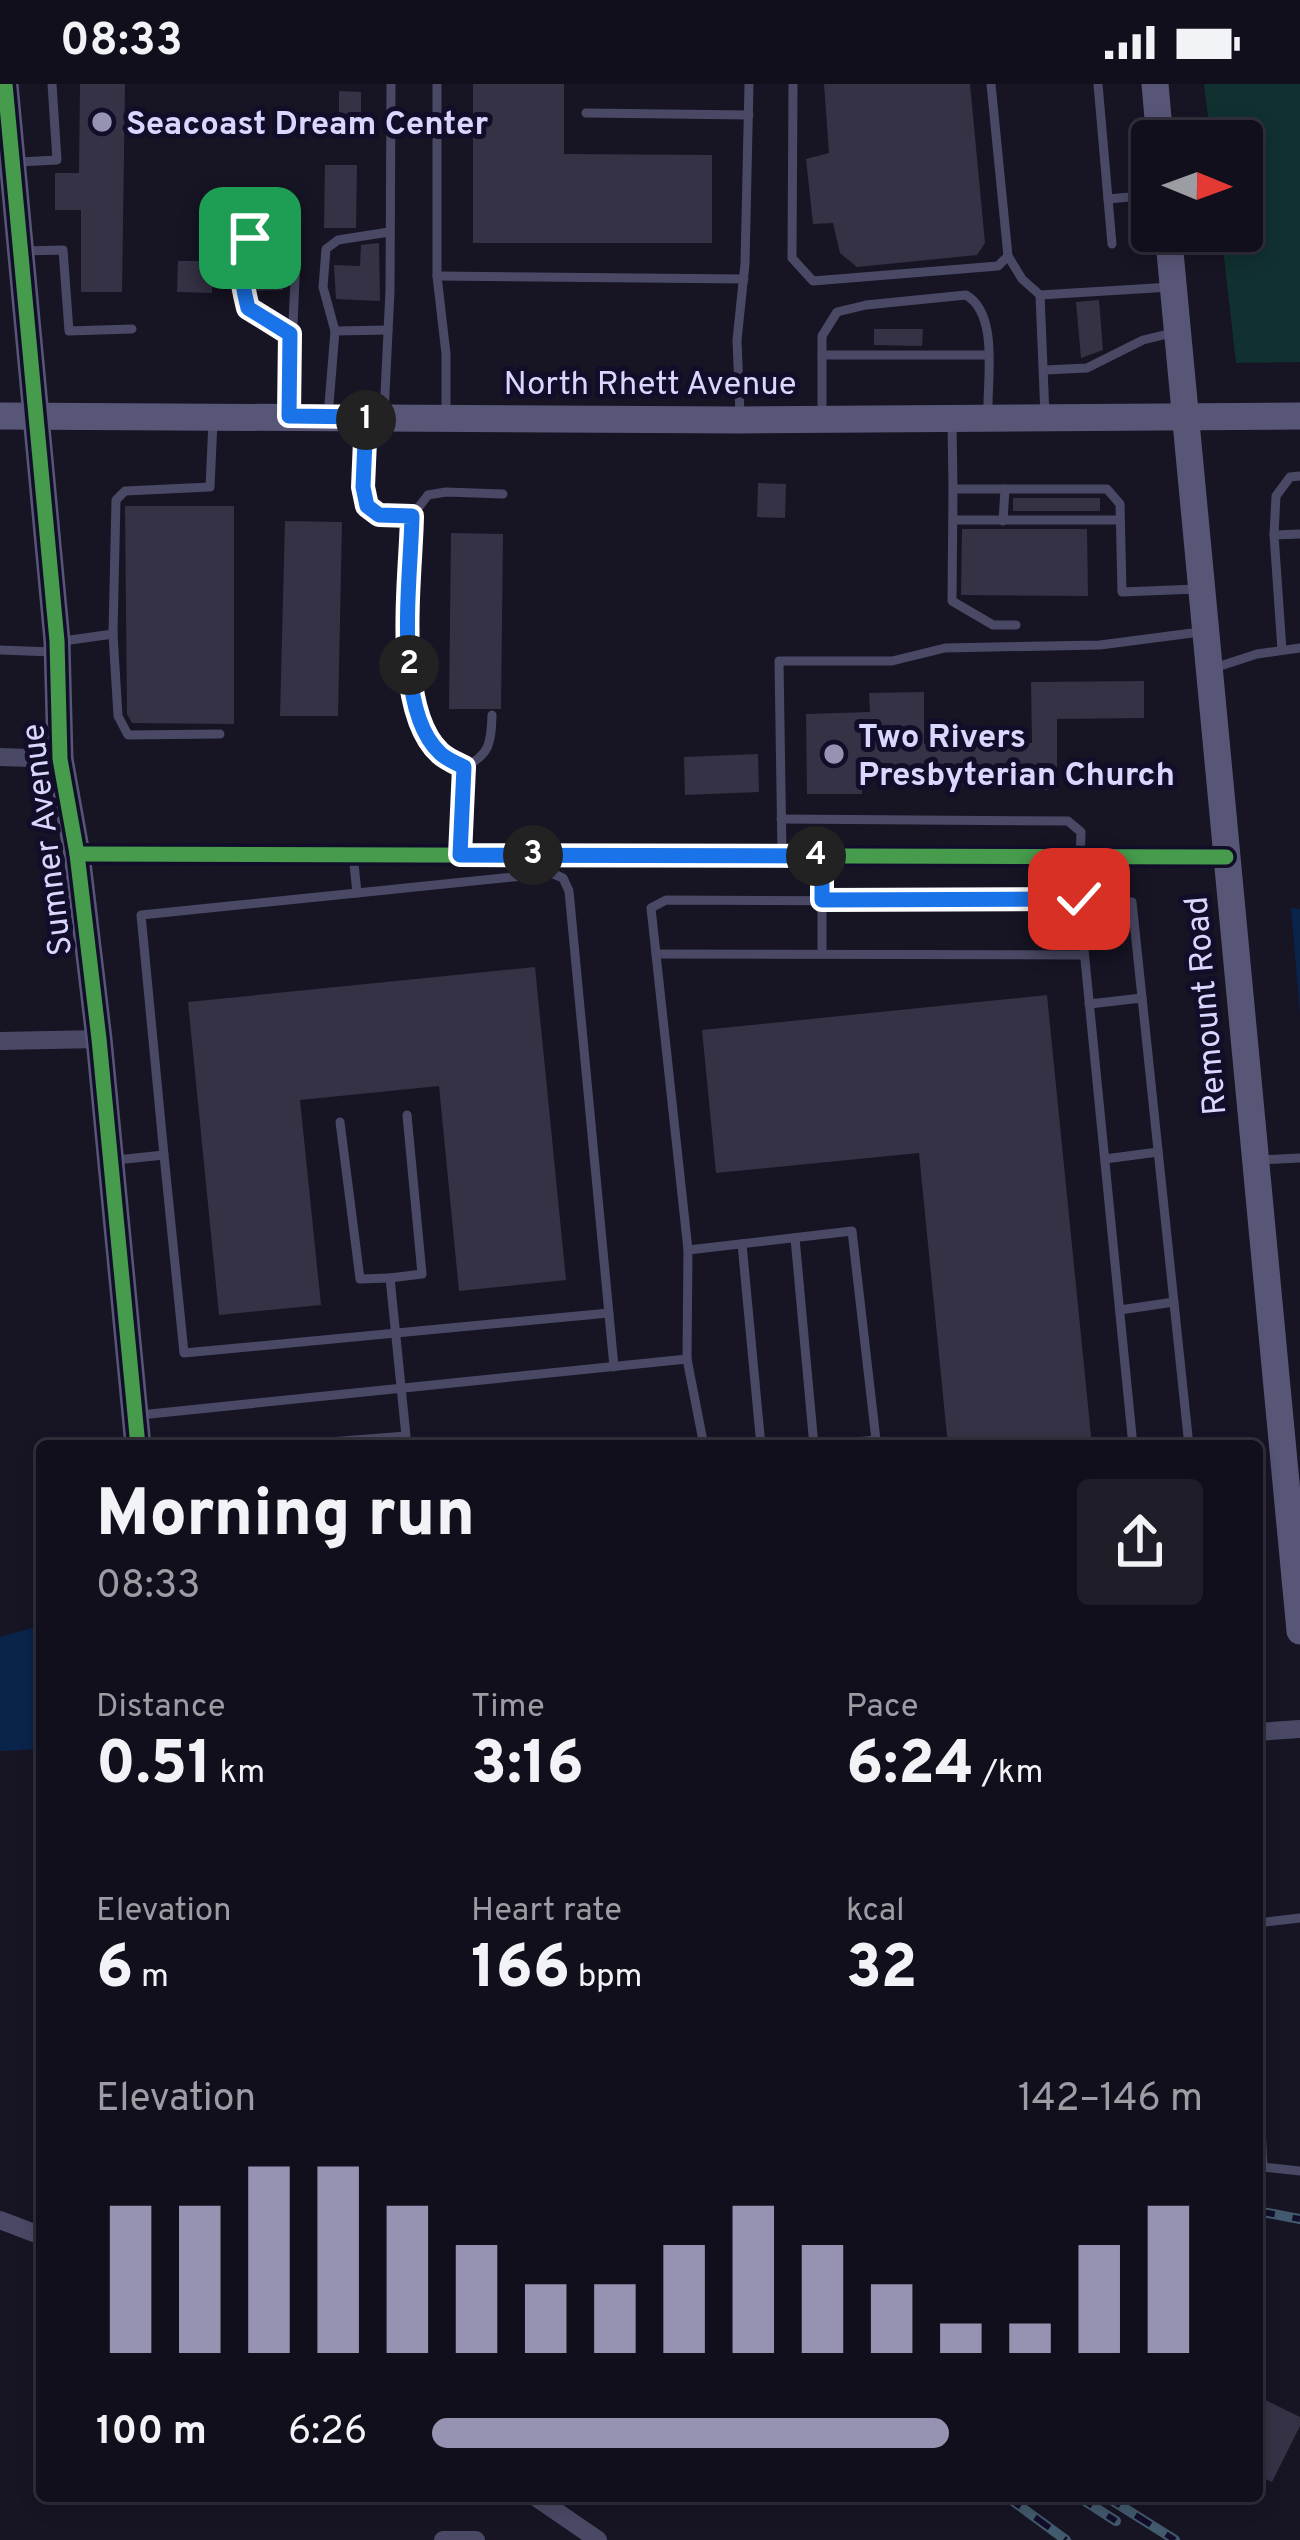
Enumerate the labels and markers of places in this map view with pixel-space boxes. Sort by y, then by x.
place label: Seacoast Dream Center [126,105,488,147]
marker: Seacoast Dream Center [89,109,115,135]
pin [199,187,301,289]
pin: 1 [336,390,396,450]
pin: 2 [379,635,439,695]
place label: Two Rivers Presbyterian Church [858,718,1175,798]
marker: Two Rivers Presbyterian Church [821,741,847,767]
pin: 3 [503,825,563,885]
pin: 4 [786,826,846,886]
pin [1028,848,1130,950]

